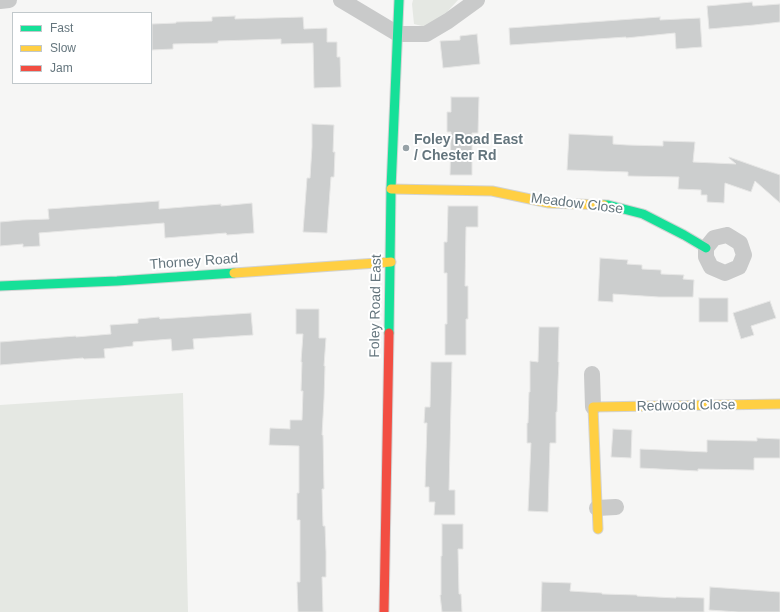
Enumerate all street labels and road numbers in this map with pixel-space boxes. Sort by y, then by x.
street label: Meadow Close [530,190,624,218]
street label: Thorney Road [149,251,239,273]
street label: Foley Road East [367,254,385,358]
street label: Redwood Close [636,397,736,415]

